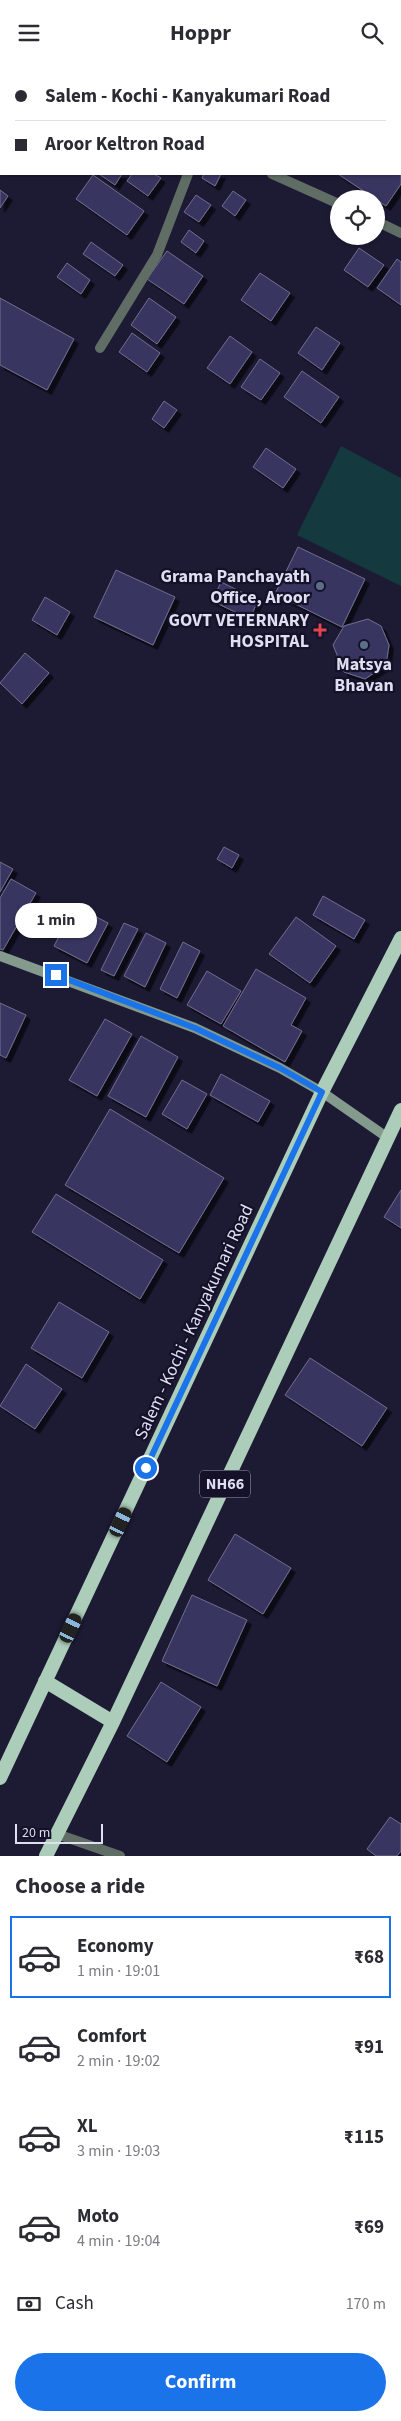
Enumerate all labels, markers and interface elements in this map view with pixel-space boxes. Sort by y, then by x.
text: Hoppr [170,17,231,49]
icon: menu [15,19,43,47]
icon: search [358,19,386,47]
text: Salem - Kochi - Kanyakumari Road [45,83,330,110]
text: Aroor Keltron Road [45,131,205,158]
map controls [330,190,385,245]
button: locate [330,190,385,245]
place label: Grama Panchayath Office, Aroor [160,564,311,610]
marker: Grama Panchayath Office, Aroor [314,580,326,592]
place label: GOVT VETERNARY HOSPITAL [168,608,310,654]
marker: GOVT VETERNARY HOSPITAL [313,623,327,637]
marker: Matsya Bhavan [358,639,370,651]
place label: Matsya Bhavan [334,652,394,698]
callout: 1 min [15,903,97,937]
text: 1 min [37,909,75,931]
route end [45,964,67,986]
street label: Salem - Kochi - Kanyakumari Road [128,1200,260,1444]
route start [135,1457,157,1479]
road number: NH66 [200,1471,250,1497]
car [107,1505,134,1539]
car [57,1611,84,1645]
scale bar [15,1821,102,1844]
text: 20 m [22,1823,50,1843]
text: Choose a ride [15,1870,145,1902]
text: Economy [77,1933,154,1960]
icon: car [17,1935,62,1980]
text: ₹68 [354,1944,384,1971]
text: 1 min · 19:01 [77,1960,160,1982]
text: Comfort [77,2023,147,2050]
icon: car [17,2025,62,2070]
text: ₹91 [354,2034,384,2061]
text: 2 min · 19:02 [77,2050,160,2072]
text: XL [77,2113,98,2140]
icon: car [17,2115,62,2160]
text: ₹115 [344,2124,384,2151]
text: 3 min · 19:03 [77,2140,160,2162]
text: Moto [77,2203,119,2230]
icon: car [17,2205,62,2250]
text: ₹69 [354,2214,384,2241]
text: 4 min · 19:04 [77,2230,160,2252]
icon: cash [15,2290,43,2318]
text: Cash [55,2290,94,2317]
text: 170 m [346,2293,386,2315]
button: Confirm [15,2353,386,2411]

